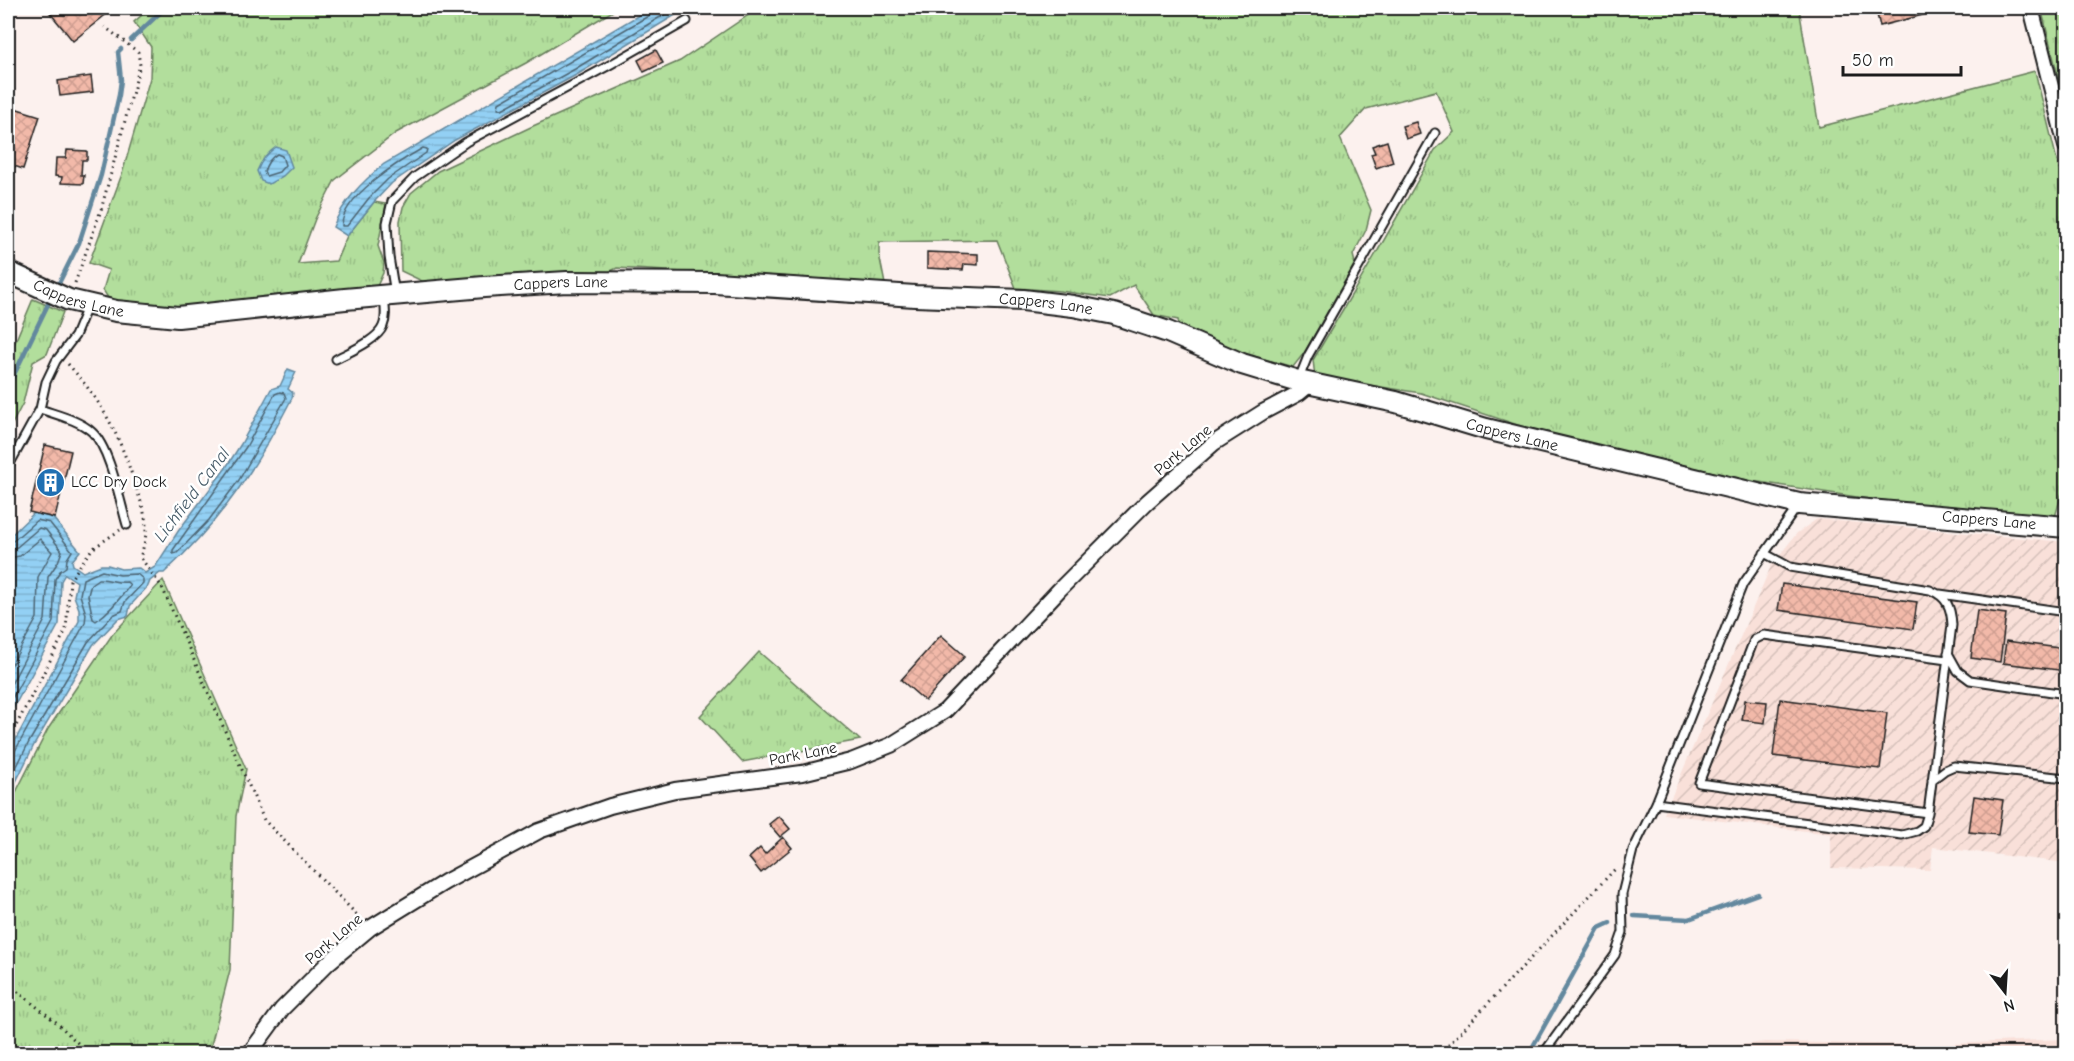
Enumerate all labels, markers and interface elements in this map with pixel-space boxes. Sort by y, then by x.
scale bar [1843,39,1962,77]
text: 50 m [1852,50,1894,71]
street label: Cappers Lane [513,273,608,294]
street label: Cappers Lane [30,276,125,321]
street label: Cappers Lane [999,290,1094,319]
street label: Cappers Lane [1464,415,1560,455]
street label: Park Lane [1151,421,1215,479]
water label: Lichfield Canal [150,443,235,546]
building icon: LCC Dry Dock [34,466,66,498]
place label: LCC Dry Dock [71,473,167,491]
street label: Cappers Lane [1941,507,2037,533]
street label: Park Lane [767,739,839,769]
street label: Park Lane [302,910,366,968]
north arrow [1975,962,2035,1022]
text: N [2001,995,2017,1016]

